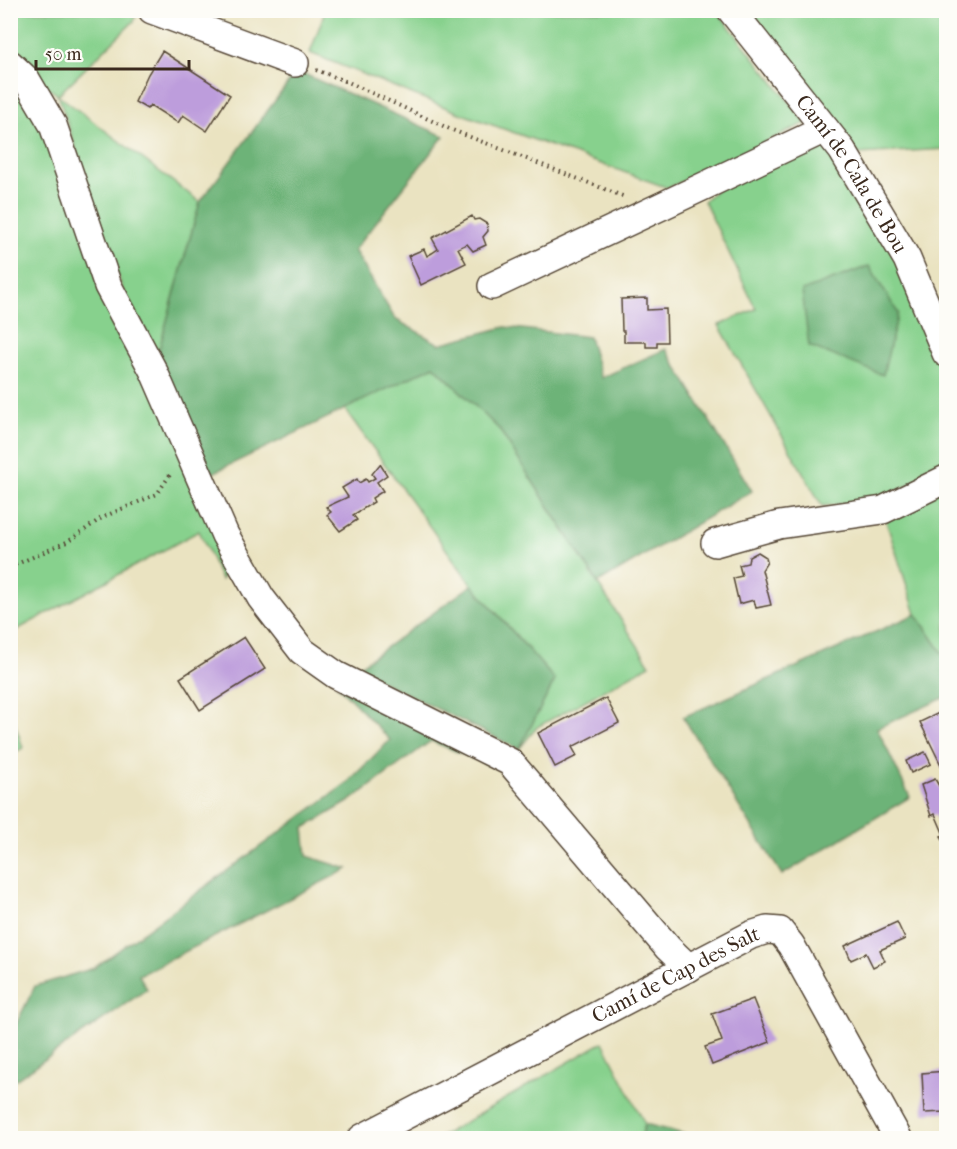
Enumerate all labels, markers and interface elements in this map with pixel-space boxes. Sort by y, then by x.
scale bar [36,33,189,71]
text: 50 m [45,44,82,65]
street label: Camí de Cala de Bou [791,90,913,257]
street label: Camí de Cap des Salt [588,921,763,1028]

